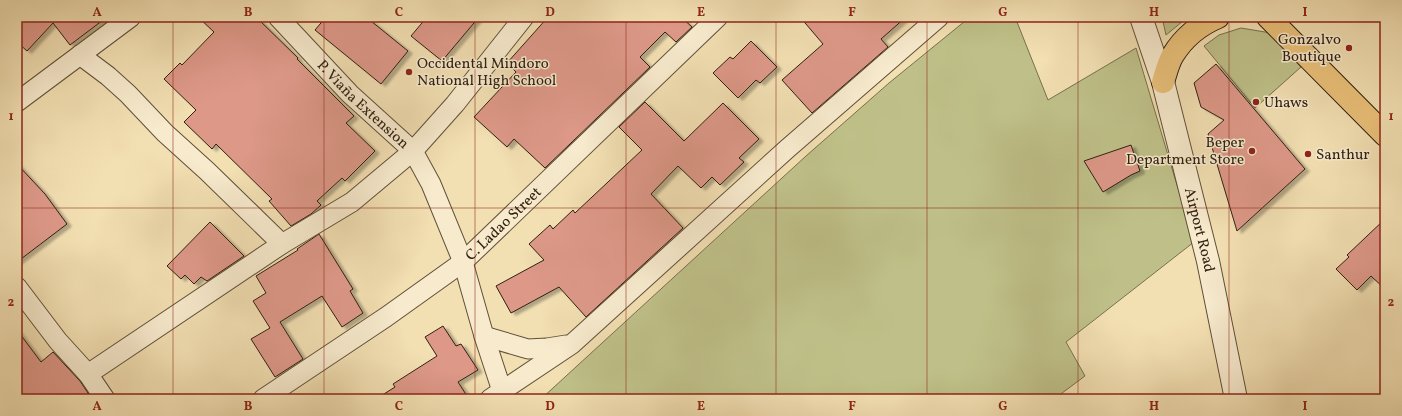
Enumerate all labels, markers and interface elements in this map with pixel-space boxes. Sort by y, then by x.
text: A [92,4,102,22]
text: B [244,4,253,22]
text: C [395,4,403,22]
text: D [545,4,555,22]
text: E [697,4,705,22]
text: F [848,4,856,22]
text: G [998,4,1008,22]
text: H [1149,4,1159,22]
text: I [1303,4,1308,22]
place label: Gonzalvo Boutique [1278,30,1341,68]
marker: Gonzalvo Boutique [1344,43,1354,53]
place label: Occidental Mindoro National High School [417,54,556,92]
street label: P. Viaña Extension [311,56,413,154]
marker: Occidental Mindoro National High School [404,67,414,77]
place label: Uhaws [1264,93,1308,114]
marker: Uhaws [1251,97,1261,107]
text: 1 [8,108,14,126]
text: 1 [1388,108,1394,126]
place label: Beper Department Store [1126,133,1244,171]
place label: Santhur [1316,145,1370,166]
marker: Beper Department Store [1247,146,1257,156]
marker: Santhur [1303,149,1313,159]
street label: C. Ladao Street [461,183,547,266]
street label: Airport Road [1178,186,1219,274]
text: 2 [8,294,15,312]
text: 2 [1388,294,1395,312]
text: A [92,398,102,416]
text: B [244,398,253,416]
text: C [395,398,403,416]
text: D [545,398,555,416]
text: E [697,398,705,416]
text: F [848,398,856,416]
text: G [998,398,1008,416]
text: H [1149,398,1159,416]
text: I [1303,398,1308,416]

